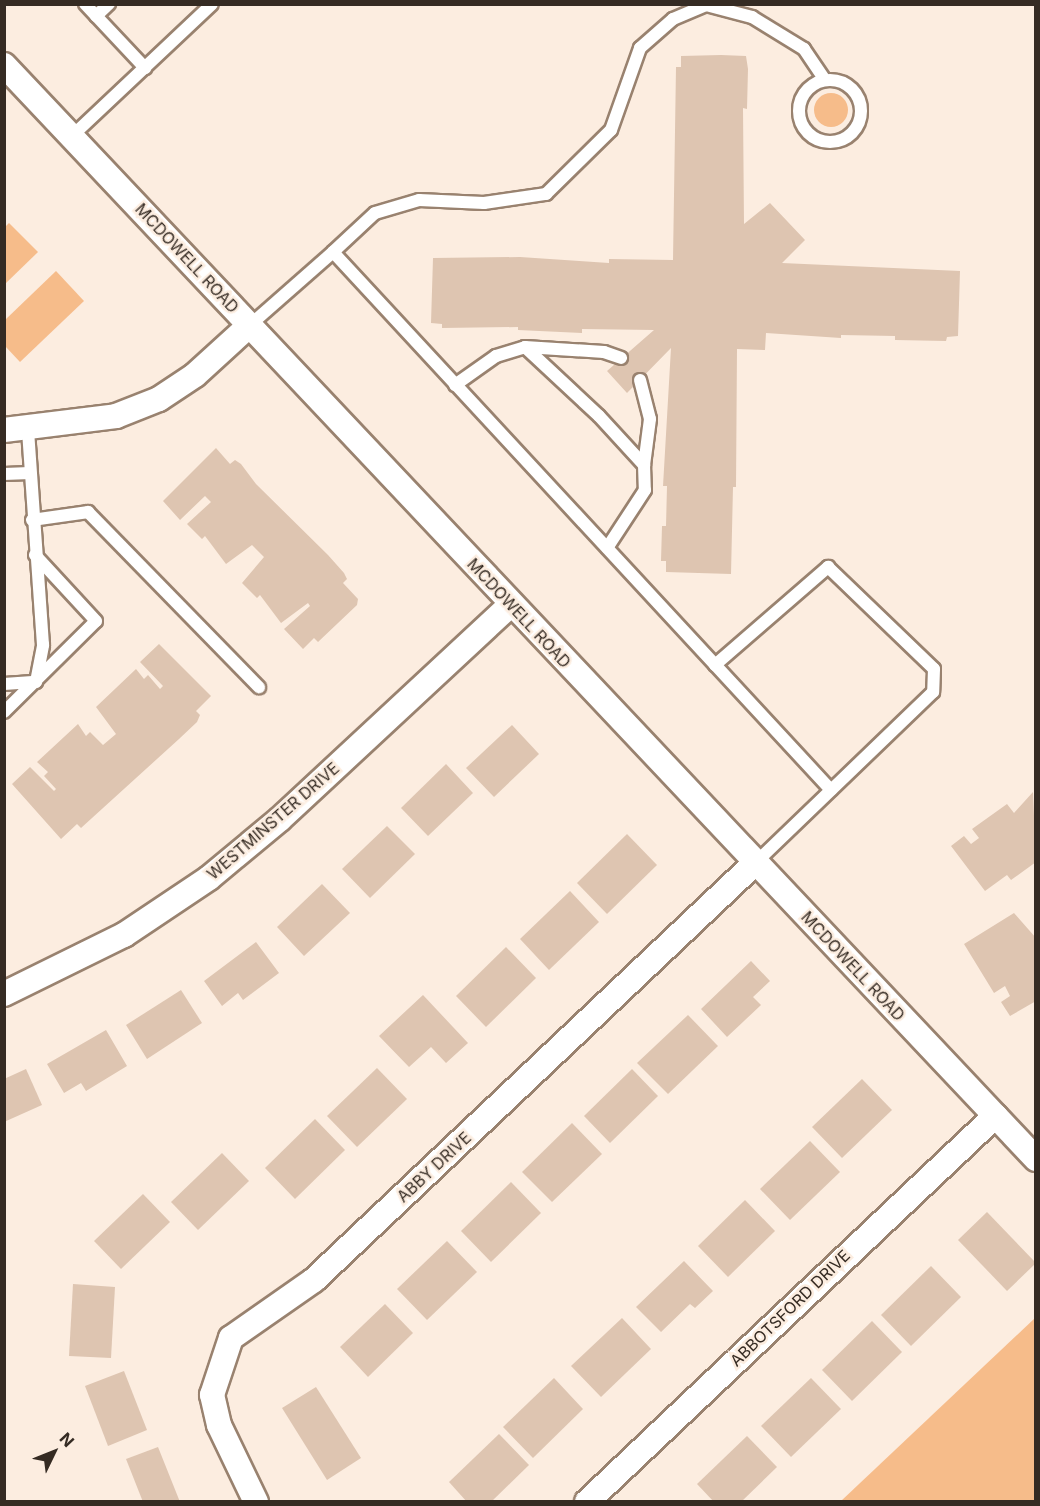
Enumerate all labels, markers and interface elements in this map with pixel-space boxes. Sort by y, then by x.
street label: MCDOWELL ROAD [131,199,243,317]
street label: MCDOWELL ROAD [463,554,575,672]
street label: WESTMINSTER DRIVE [203,758,343,884]
street label: MCDOWELL ROAD [797,907,909,1025]
street label: ABBY DRIVE [393,1128,475,1206]
street label: ABBOTSFORD DRIVE [726,1246,854,1370]
north arrow [24,1422,84,1482]
text: N [56,1428,79,1451]

